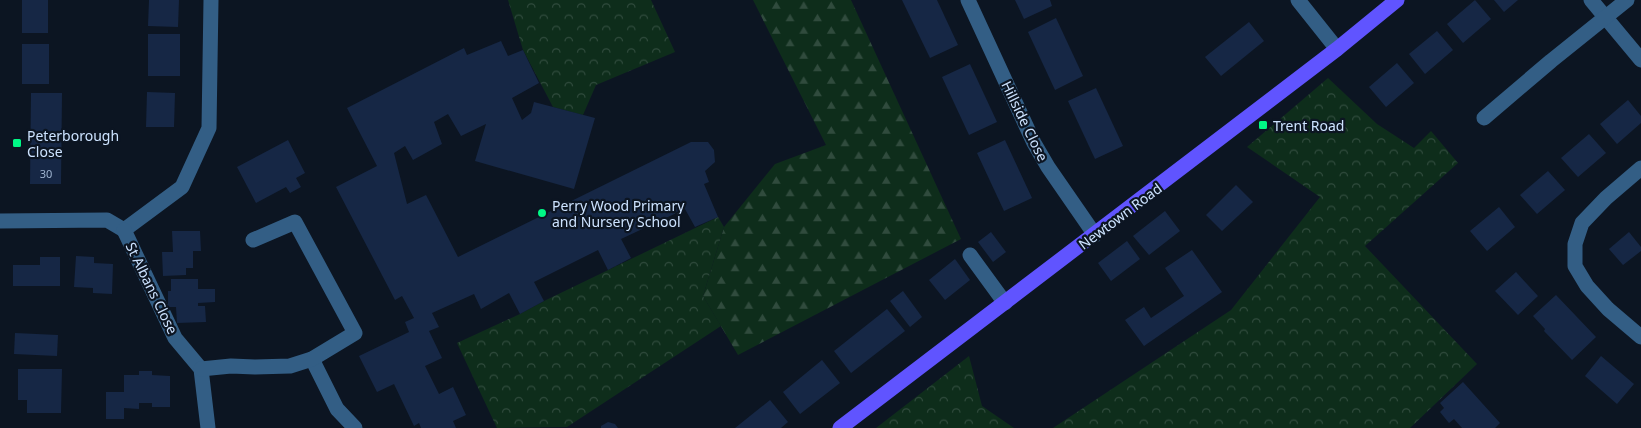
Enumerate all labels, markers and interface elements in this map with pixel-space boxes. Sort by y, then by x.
street label: Hillside Close [997,78,1053,164]
place label: Trent Road [1273,116,1344,135]
marker: Trent Road [1257,119,1269,131]
place label: Peterborough Close [27,126,119,161]
marker: Peterborough Close [11,137,23,149]
house number: 30 [40,166,52,181]
street label: Newtown Road [1075,178,1165,254]
place label: Perry Wood Primary and Nursery School [552,196,685,231]
marker: Perry Wood Primary and Nursery School [536,207,548,219]
street label: St Albans Close [122,239,182,337]

